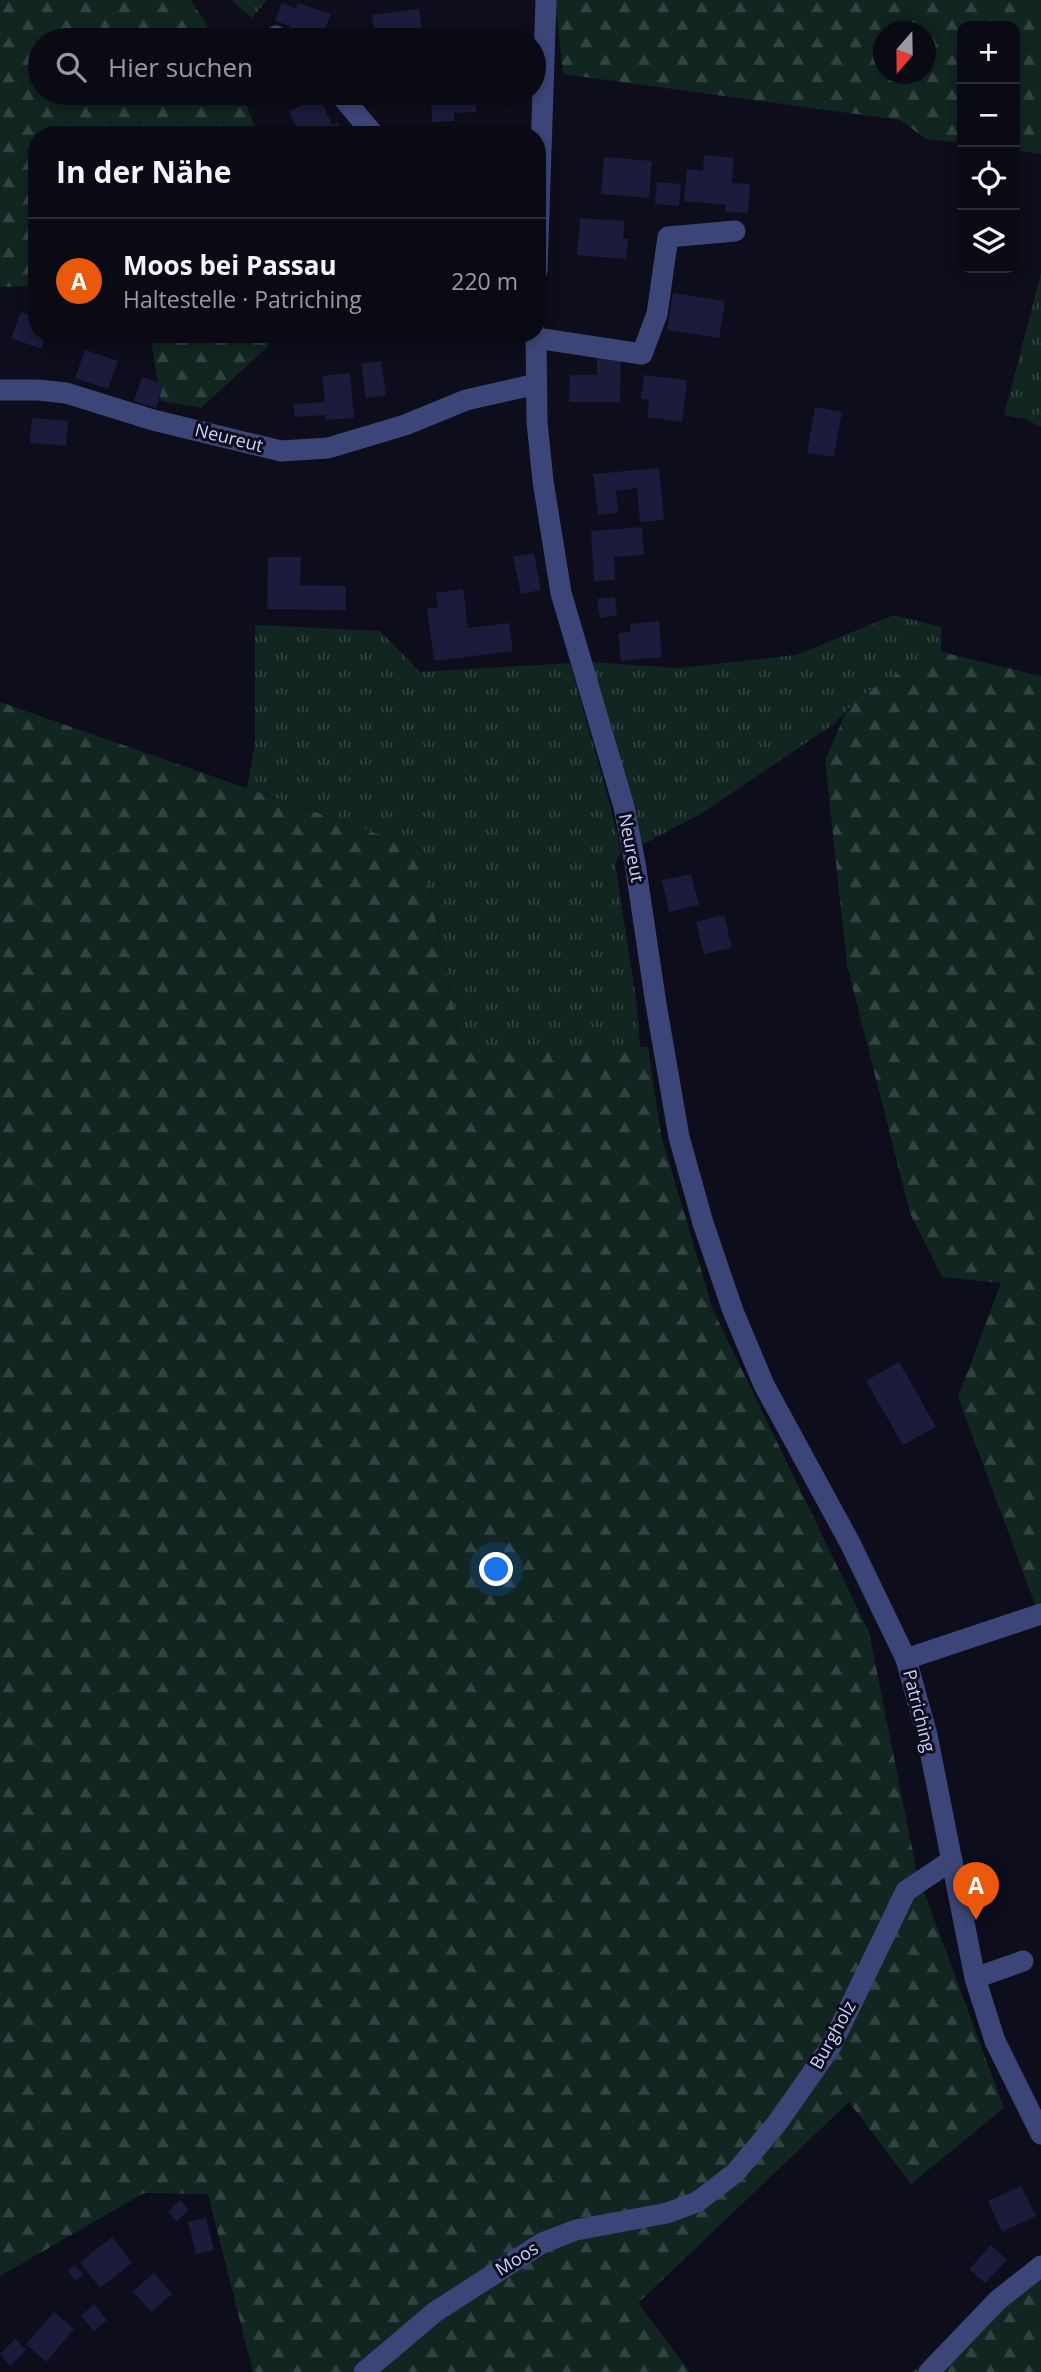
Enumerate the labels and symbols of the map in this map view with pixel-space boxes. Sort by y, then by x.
north arrow [873,21,936,84]
street label: Neureut [193,417,266,457]
street label: Neureut [614,811,650,884]
your location [479,1552,513,1586]
street label: Patriching [898,1667,942,1755]
pin: A [953,1862,999,1920]
street label: Burgholz [804,1996,861,2073]
street label: Moos [490,2236,543,2281]

